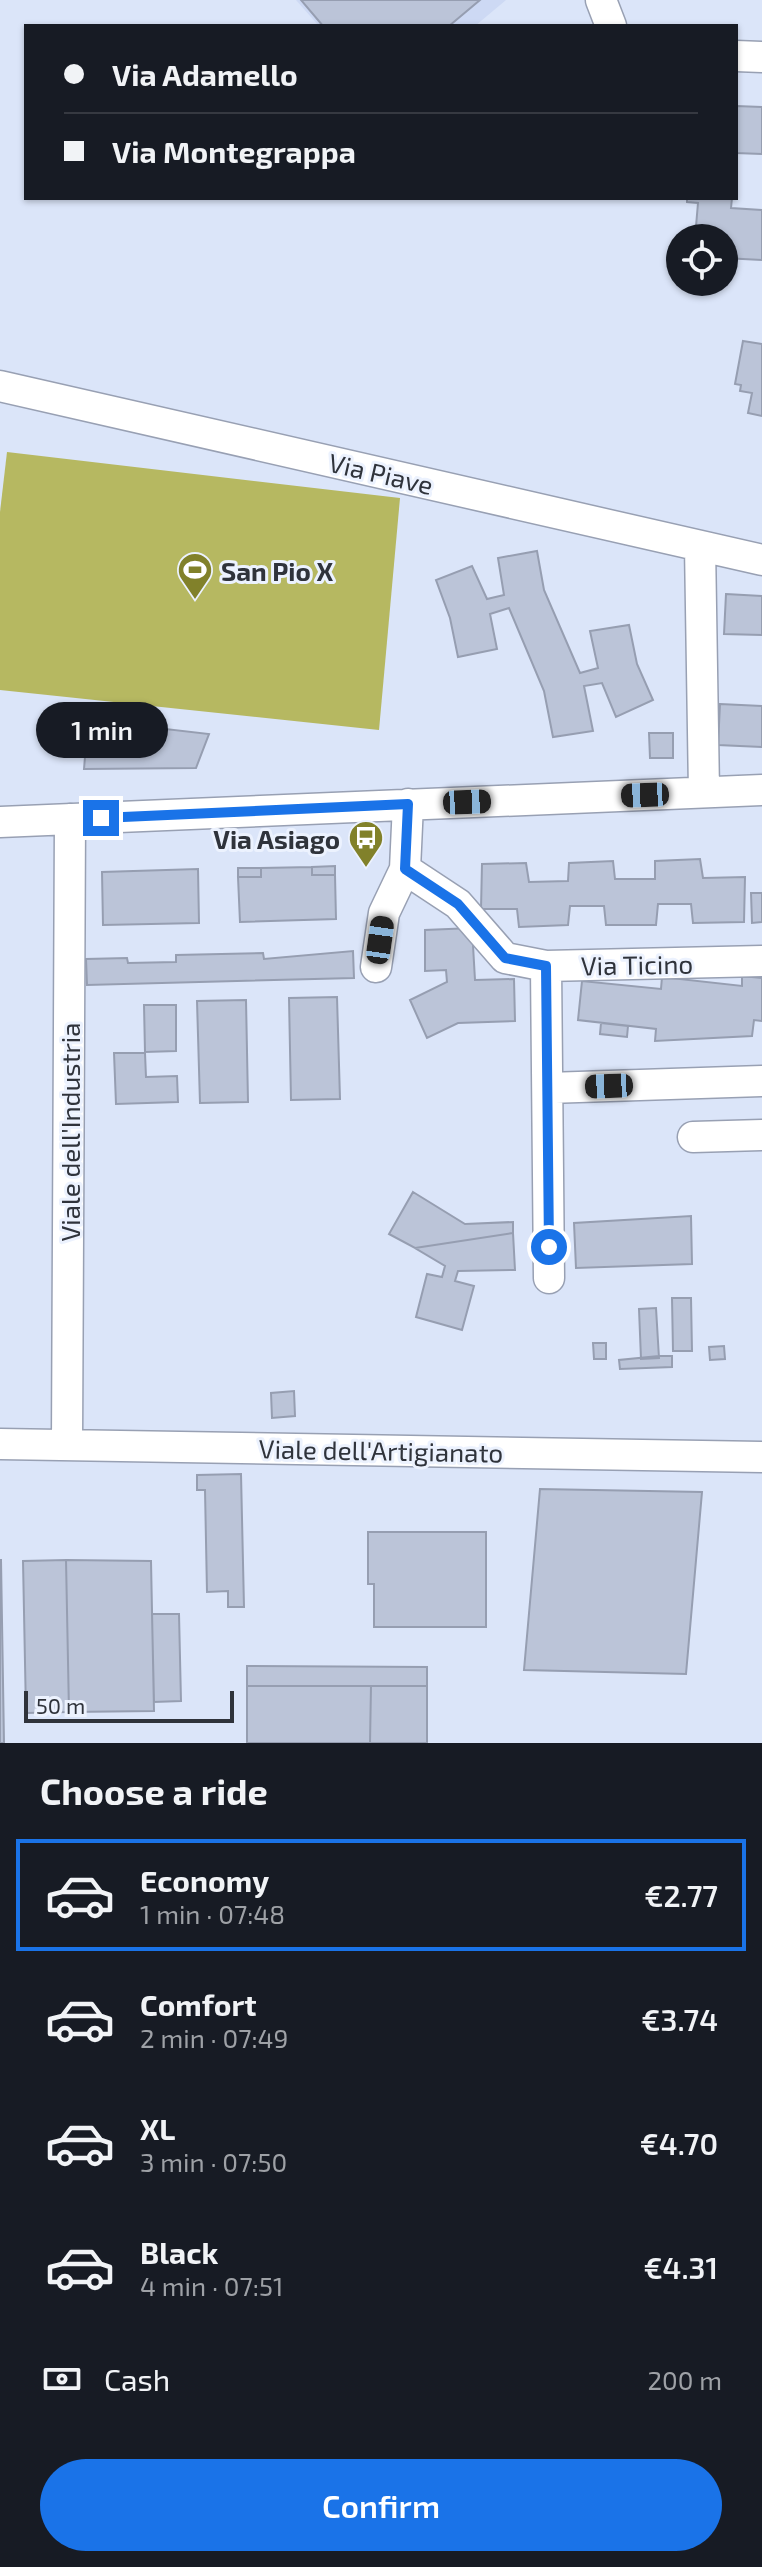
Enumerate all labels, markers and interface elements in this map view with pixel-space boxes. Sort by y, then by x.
text: Via Adamello [112,56,298,92]
text: Via Montegrappa [112,133,356,169]
map controls [666,224,738,296]
button: locate [666,224,738,296]
street label: Via Piave [326,446,436,500]
sports icon: San Pio X [176,551,214,601]
place label: San Pio X [221,555,333,586]
callout: 1 min [35,702,167,758]
text: 1 min [71,714,133,745]
car [621,782,669,808]
car [443,789,491,815]
route end [83,800,119,836]
bus stop icon: Via Asiago [347,819,385,869]
place label: Via Asiago [213,823,340,854]
car [365,915,395,965]
street label: Via Ticino [581,948,693,980]
street label: Viale dell'Industria [54,1022,85,1242]
car [585,1073,633,1099]
route start [531,1229,567,1265]
street label: Viale dell'Artigianato [258,1432,504,1468]
scale bar [24,1687,234,1723]
text: 50 m [36,1692,85,1718]
text: Choose a ride [40,1769,268,1812]
icon: car [44,1859,116,1931]
text: Economy [140,1862,269,1898]
text: €2.77 [644,1877,718,1913]
text: 1 min · 07:48 [140,1898,285,1929]
icon: car [44,1983,116,2055]
text: Comfort [140,1986,257,2022]
text: €3.74 [641,2001,718,2037]
text: 2 min · 07:49 [140,2022,288,2053]
icon: car [44,2107,116,2179]
text: XL [140,2110,175,2146]
text: €4.70 [640,2125,718,2161]
text: 3 min · 07:50 [140,2146,287,2177]
icon: car [44,2231,116,2303]
text: Black [140,2234,218,2270]
text: €4.31 [643,2249,718,2285]
text: 4 min · 07:51 [140,2270,283,2301]
icon: cash [40,2357,84,2401]
text: Cash [104,2361,170,2397]
text: 200 m [647,2364,722,2395]
button: Confirm [40,2459,722,2551]

